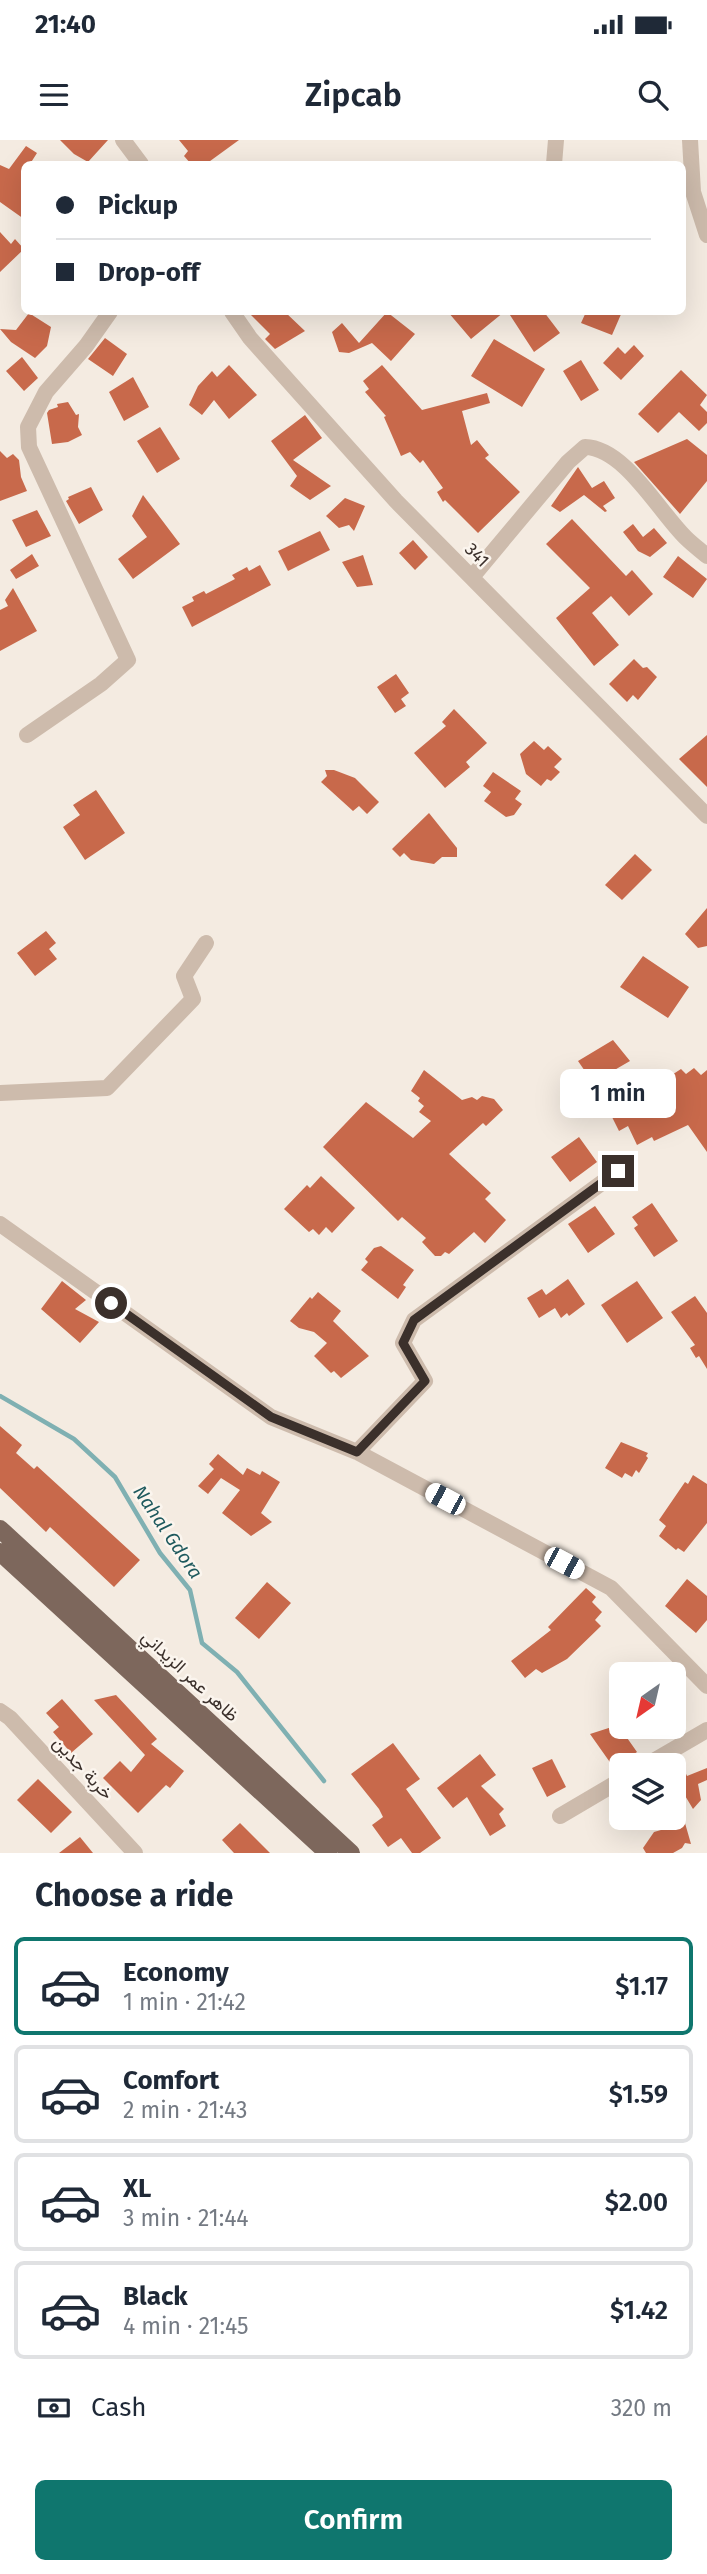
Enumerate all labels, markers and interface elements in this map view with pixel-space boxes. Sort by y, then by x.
text: 21:40 [35,9,96,40]
icon: menu [35,76,73,114]
text: Zipcab [305,76,402,114]
icon: search [634,76,672,114]
text: Pickup [98,190,178,221]
text: Drop-off [98,257,200,288]
street label: 341 [460,538,494,572]
callout: 1 min [560,1070,676,1118]
text: 1 min [590,1079,646,1107]
route end [602,1155,634,1187]
route start [95,1287,127,1319]
car [422,1480,469,1518]
water label: Nahal Gdora [128,1481,208,1583]
car [541,1544,588,1582]
street label: ظاهر عمر الزيداني [134,1625,243,1729]
north arrow [609,1662,686,1740]
map controls [609,1662,686,1830]
street label: خربة جدين [48,1732,118,1804]
button: layers [609,1753,686,1830]
text: Choose a ride [35,1876,233,1914]
icon: car [39,1955,102,2018]
text: Economy [123,1957,229,1988]
text: $1.17 [615,1971,668,2002]
text: 1 min · 21:42 [123,1988,246,2016]
icon: car [39,2063,102,2126]
text: Comfort [123,2065,219,2096]
text: $1.59 [609,2079,668,2110]
text: 2 min · 21:43 [123,2096,247,2124]
icon: car [39,2171,102,2234]
text: XL [123,2173,151,2204]
text: $2.00 [605,2187,668,2218]
text: 3 min · 21:44 [123,2204,249,2232]
icon: car [39,2279,102,2342]
text: Black [123,2281,188,2312]
text: $1.42 [610,2295,668,2326]
text: 4 min · 21:45 [123,2312,248,2340]
icon: cash [35,2389,73,2427]
text: Cash [91,2392,147,2423]
text: 320 m [611,2394,672,2422]
button: Confirm [35,2480,672,2560]

